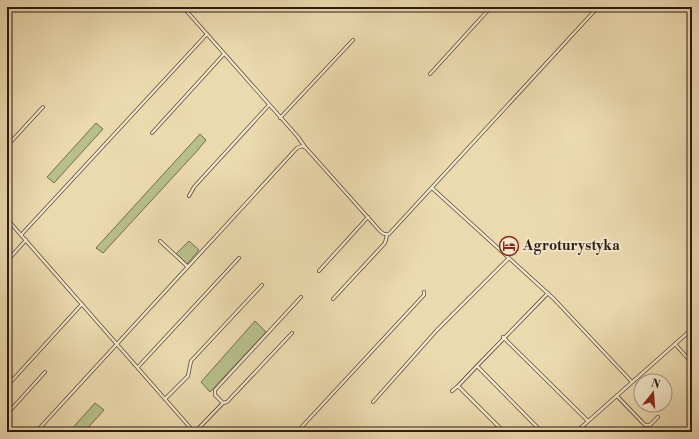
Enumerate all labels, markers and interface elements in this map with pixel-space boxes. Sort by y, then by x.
hotel icon: Agroturystyka [498,235,520,257]
place label: Agroturystyka [522,237,620,255]
north arrow [633,373,673,413]
text: N [649,376,662,392]

